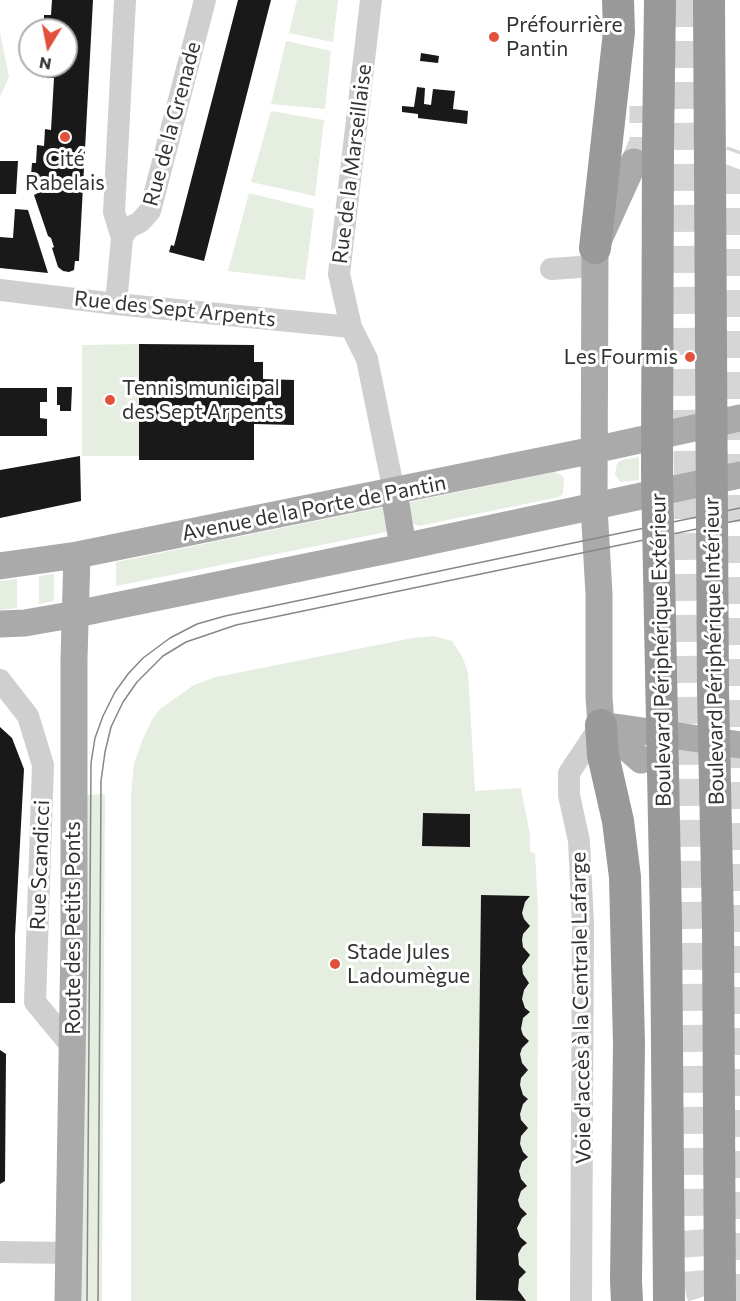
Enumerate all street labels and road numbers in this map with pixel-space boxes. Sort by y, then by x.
street label: Rue de la Grenade [138,39,206,209]
street label: Rue de la Marseillaise [327,63,377,265]
street label: Rue des Sept Arpents [73,286,277,332]
street label: Avenue de la Porte de Pantin [180,470,448,546]
street label: Boulevard Périphérique Extérieur [646,493,676,807]
street label: Boulevard Périphérique Intérieur [699,497,729,805]
street label: Rue Scandicci [25,800,55,930]
street label: Route des Petits Ponts [60,821,86,1035]
street label: Voie d'accès à la Centrale Lafarge [566,852,596,1164]

